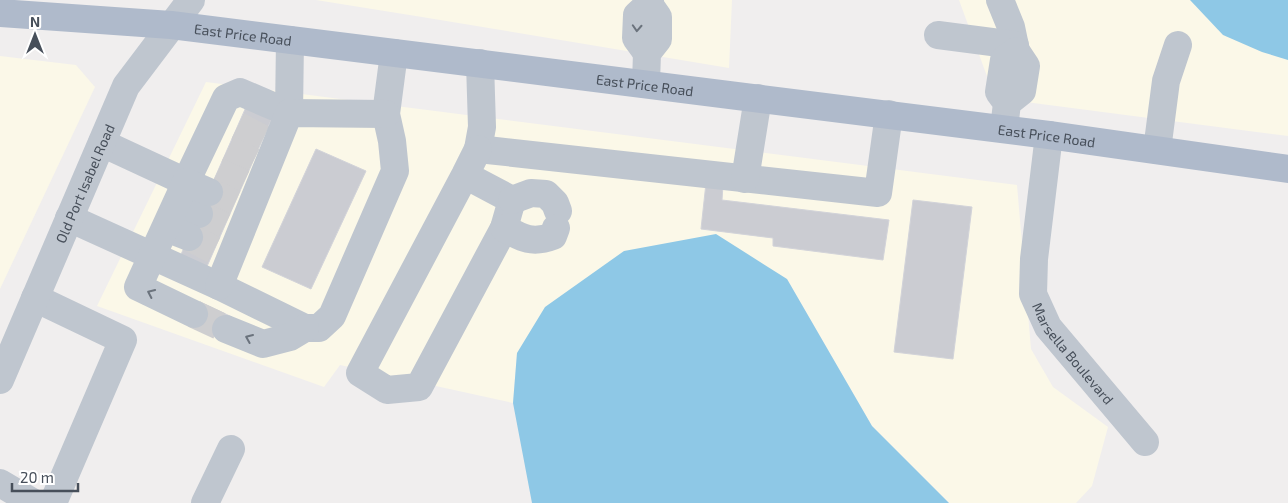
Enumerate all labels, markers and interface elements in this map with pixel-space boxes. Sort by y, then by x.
north arrow [10,10,60,60]
text: N [30,13,40,30]
street label: East Price Road [193,19,293,49]
one-way arrow [631,24,642,32]
street label: East Price Road [595,70,695,99]
street label: East Price Road [997,120,1097,150]
street label: Old Port Isabel Road [51,121,117,246]
one-way arrow [147,289,156,299]
street label: Marsella Boulevard [1029,300,1118,407]
one-way arrow [246,334,254,344]
scale bar [12,460,79,492]
text: 20 m [20,468,54,486]

